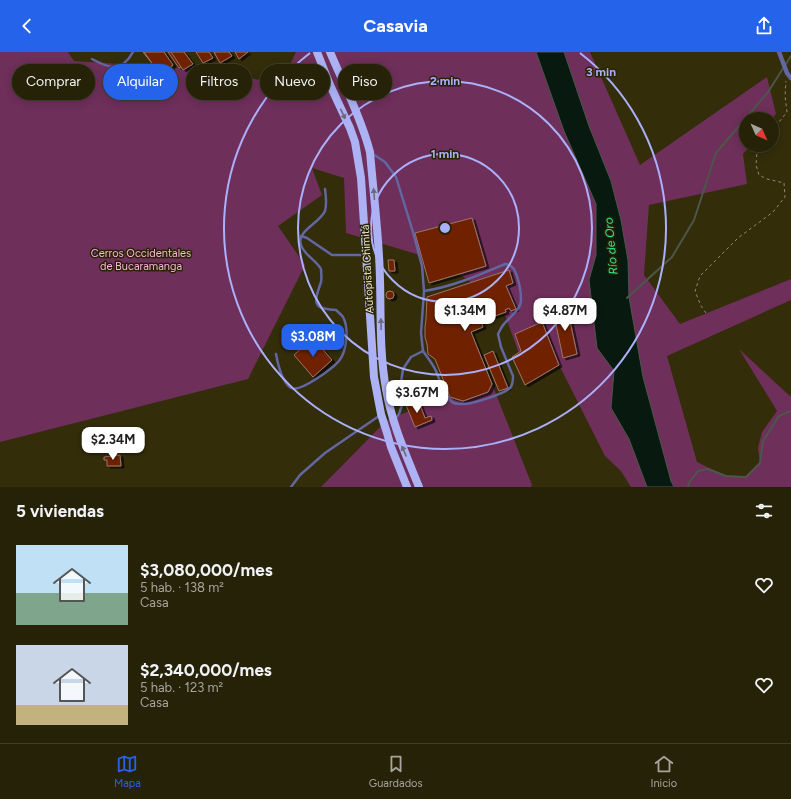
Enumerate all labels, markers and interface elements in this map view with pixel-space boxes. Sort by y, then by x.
icon: back [16,15,38,37]
text: Casavia [363,15,428,37]
icon: share [753,15,775,37]
chip: Comprar [12,64,95,100]
chip: Alquilar [103,64,178,100]
chip: Filtros [186,64,252,100]
chip: Nuevo [260,64,330,100]
chip: Piso [338,64,392,100]
text: 3 min [586,65,616,79]
text: 2 min [430,74,460,88]
one-way arrow [340,108,346,119]
north arrow [739,112,779,152]
map controls [739,112,779,152]
text: 1 min [431,147,459,161]
one-way arrow [370,188,377,200]
water label: Río de Oro [602,217,620,275]
centre of rings [438,221,452,235]
street label: Autopista Chimitá [359,224,376,314]
park label: Cerros Occidentales de Bucaramanga [91,247,191,273]
pin: $1.34M [432,298,498,332]
pin: $4.87M [532,298,598,332]
text: $1.34M [444,303,486,318]
text: $4.87M [543,303,587,318]
one-way arrow [378,317,384,330]
pin: $3.08M [280,324,346,358]
text: $3.08M [290,329,336,344]
pin: $3.67M [384,380,450,414]
text: $3.67M [395,385,439,400]
pin: $2.34M [80,427,146,461]
text: $2.34M [91,432,135,447]
one-way arrow [401,445,408,457]
icon: filters [753,500,775,522]
text: 5 viviendas [16,501,104,521]
text: $3,080,000/mes [140,560,273,580]
icon: home [48,561,96,609]
icon: heart [753,574,775,596]
text: 5 hab. · 138 m² [140,580,224,595]
text: Casa [140,595,169,610]
text: $2,340,000/mes [140,660,272,680]
icon: home [48,661,96,709]
icon: heart [753,674,775,696]
text: 5 hab. · 123 m² [140,680,223,695]
text: Casa [140,695,169,710]
tab: Mapa [114,753,141,790]
tab: Guardados [369,753,423,790]
tab: Inicio [650,753,677,790]

